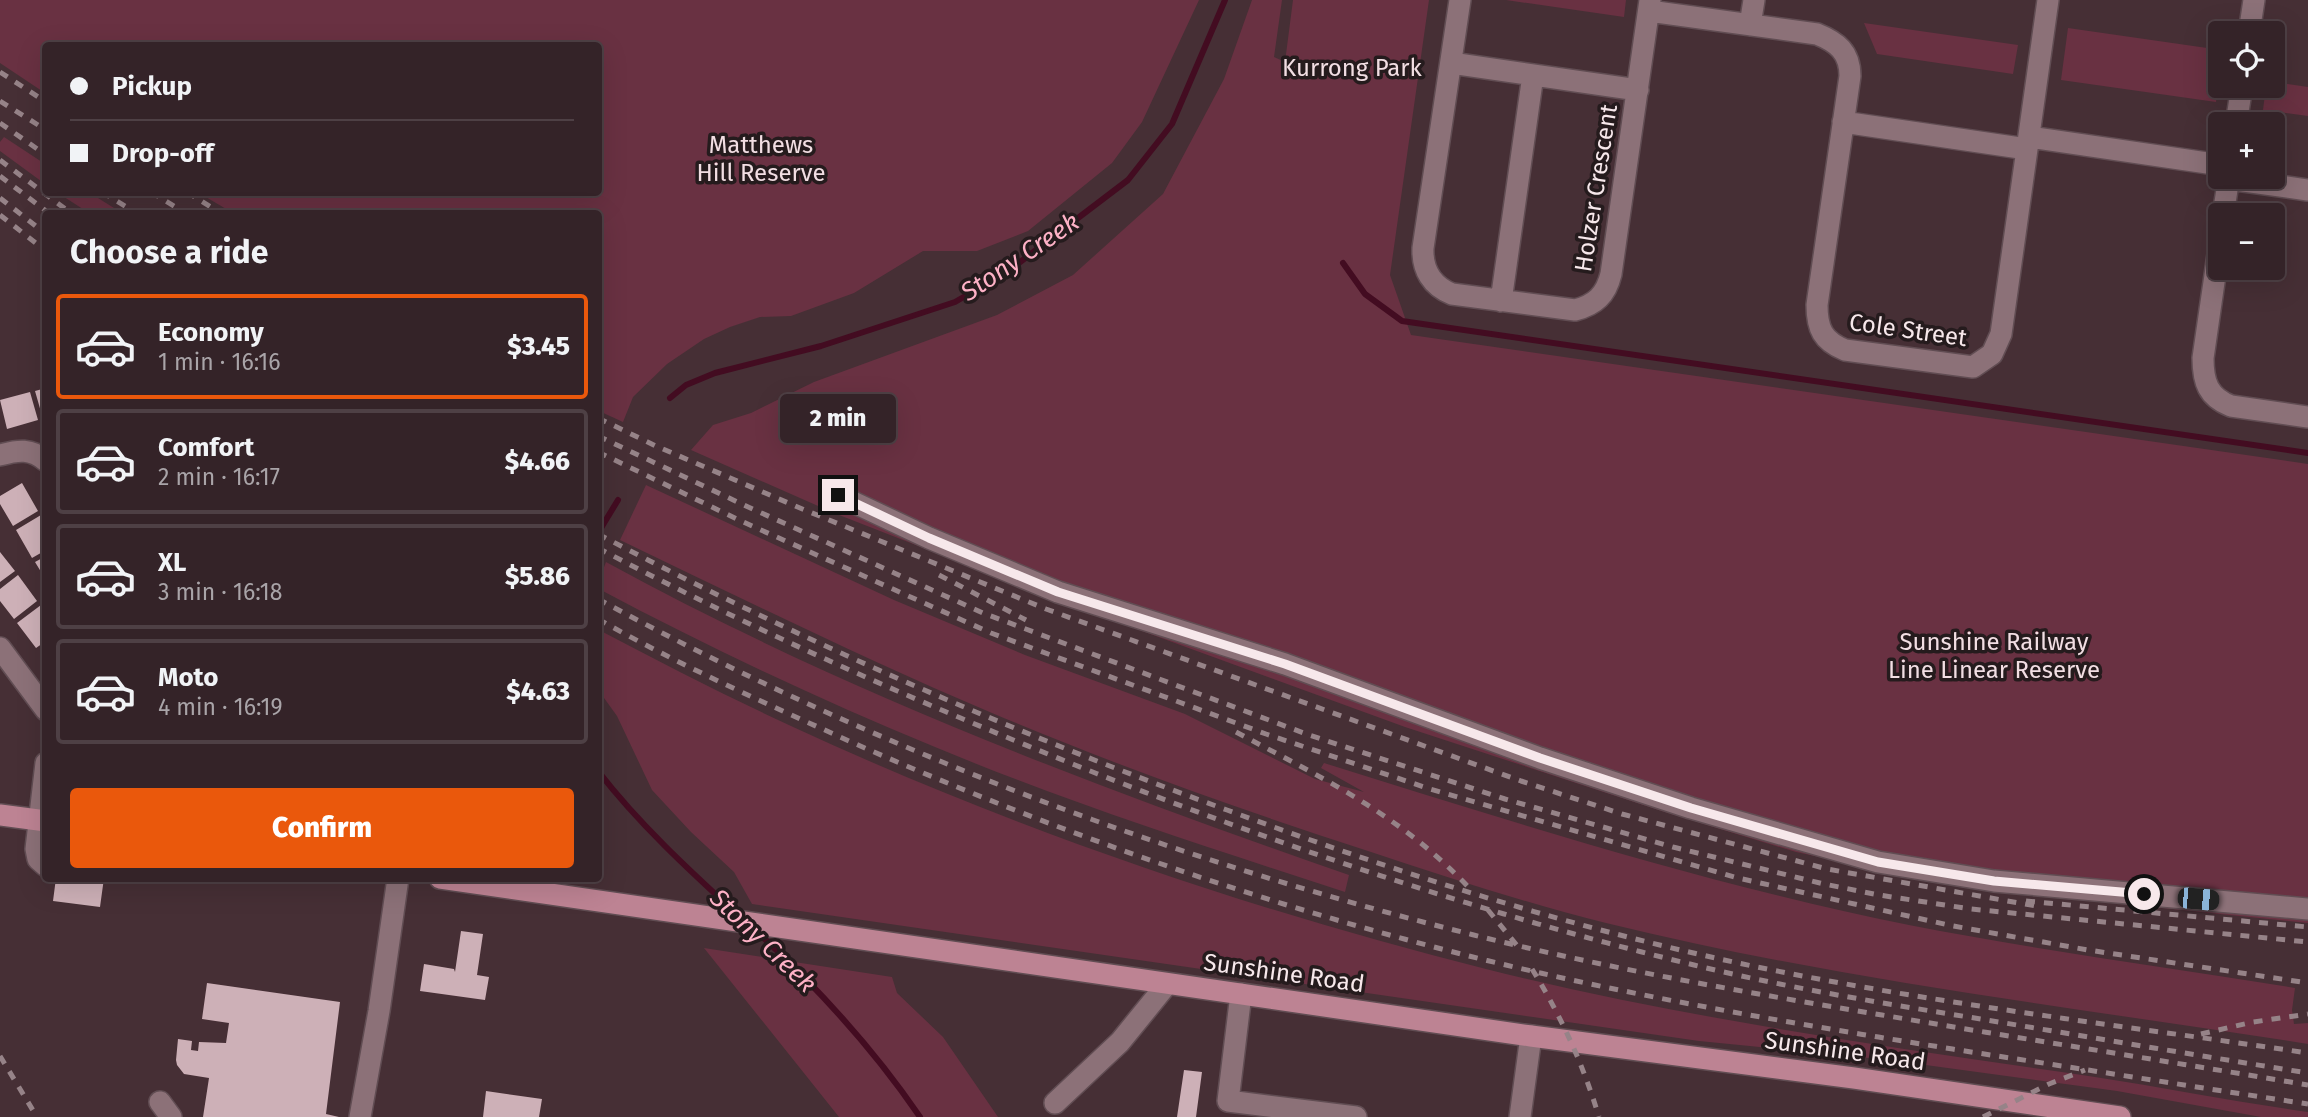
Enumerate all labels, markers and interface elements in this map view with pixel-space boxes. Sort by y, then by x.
map controls [2208,21,2285,280]
button: locate [2208,21,2285,98]
park label: Kurrong Park [1282,54,1423,82]
text: Pickup [112,71,192,102]
street label: Holzer Crescent [1569,102,1623,274]
button: + [2208,112,2285,189]
park label: Matthews Hill Reserve [696,131,826,187]
text: Drop-off [112,138,214,169]
button: − [2208,203,2285,280]
water label: Stony Creek [954,206,1085,308]
text: Choose a ride [70,233,268,271]
street label: Cole Street [1847,308,1969,352]
icon: car [74,315,137,378]
text: Economy [158,317,264,348]
text: $3.45 [507,331,570,362]
text: 1 min · 16:16 [158,348,280,376]
callout: 2 min [780,393,896,442]
text: 2 min [810,404,866,432]
icon: car [74,430,137,493]
text: Comfort [158,432,254,463]
text: $4.66 [505,446,570,477]
text: 2 min · 16:17 [158,463,280,491]
route end [822,479,854,511]
icon: car [74,545,137,608]
text: XL [158,547,186,578]
text: $5.86 [505,561,570,592]
text: 3 min · 16:18 [158,578,282,606]
park label: Sunshine Railway Line Linear Reserve [1888,628,2100,684]
icon: car [74,660,137,723]
text: Moto [158,662,218,693]
text: $4.63 [506,676,570,707]
text: 4 min · 16:19 [158,693,283,721]
button: Confirm [70,788,574,868]
route start [2128,878,2160,910]
water label: Stony Creek [703,882,823,999]
car [2177,887,2220,911]
street label: Sunshine Road [1202,948,1366,998]
street label: Sunshine Road [1763,1026,1927,1076]

